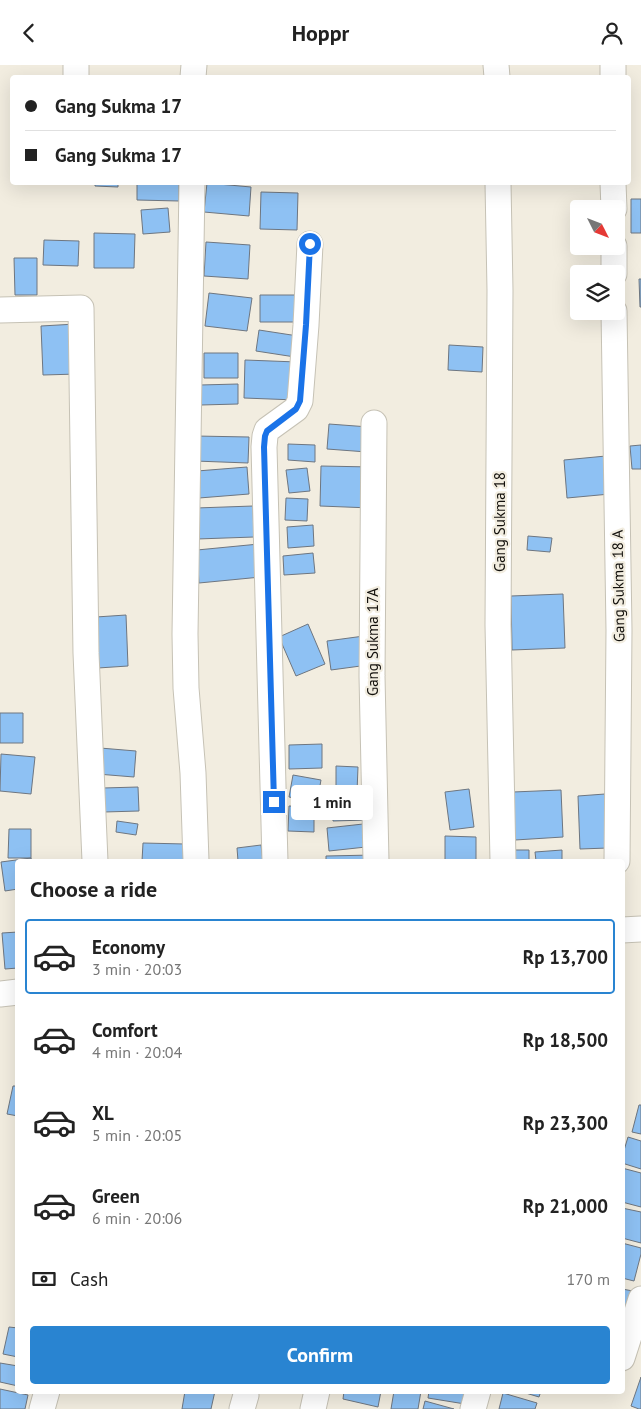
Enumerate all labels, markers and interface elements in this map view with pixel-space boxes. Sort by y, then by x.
icon: back [15,19,43,47]
text: Hoppr [292,19,349,47]
icon: person [598,19,626,47]
text: Gang Sukma 17 [55,94,182,118]
text: Gang Sukma 17 [55,143,182,167]
north arrow [570,200,625,255]
map controls [570,200,625,320]
route start [299,233,321,255]
button: layers [570,265,625,320]
street label: Gang Sukma 18 [490,472,509,572]
street label: Gang Sukma 18 A [608,529,628,642]
street label: Gang Sukma 17A [363,588,382,696]
callout: 1 min [292,785,374,819]
route end [263,791,285,813]
text: 1 min [312,792,352,812]
text: Choose a ride [30,875,157,903]
icon: car [32,934,77,979]
text: Economy [92,935,165,959]
text: Rp 13,700 [523,945,608,969]
text: 3 min · 20:03 [92,959,182,979]
icon: car [32,1017,77,1062]
text: Comfort [92,1018,158,1042]
text: Rp 18,500 [523,1028,608,1052]
text: 4 min · 20:04 [92,1042,182,1062]
icon: car [32,1100,77,1145]
text: XL [92,1101,114,1125]
text: Rp 23,300 [523,1111,608,1135]
text: 5 min · 20:05 [92,1125,182,1145]
icon: car [32,1183,77,1228]
text: Green [92,1184,140,1208]
text: Rp 21,000 [523,1194,608,1218]
text: 6 min · 20:06 [92,1208,182,1228]
icon: cash [30,1265,58,1293]
text: Cash [70,1267,108,1291]
text: 170 m [567,1269,610,1289]
button: Confirm [30,1326,610,1384]

